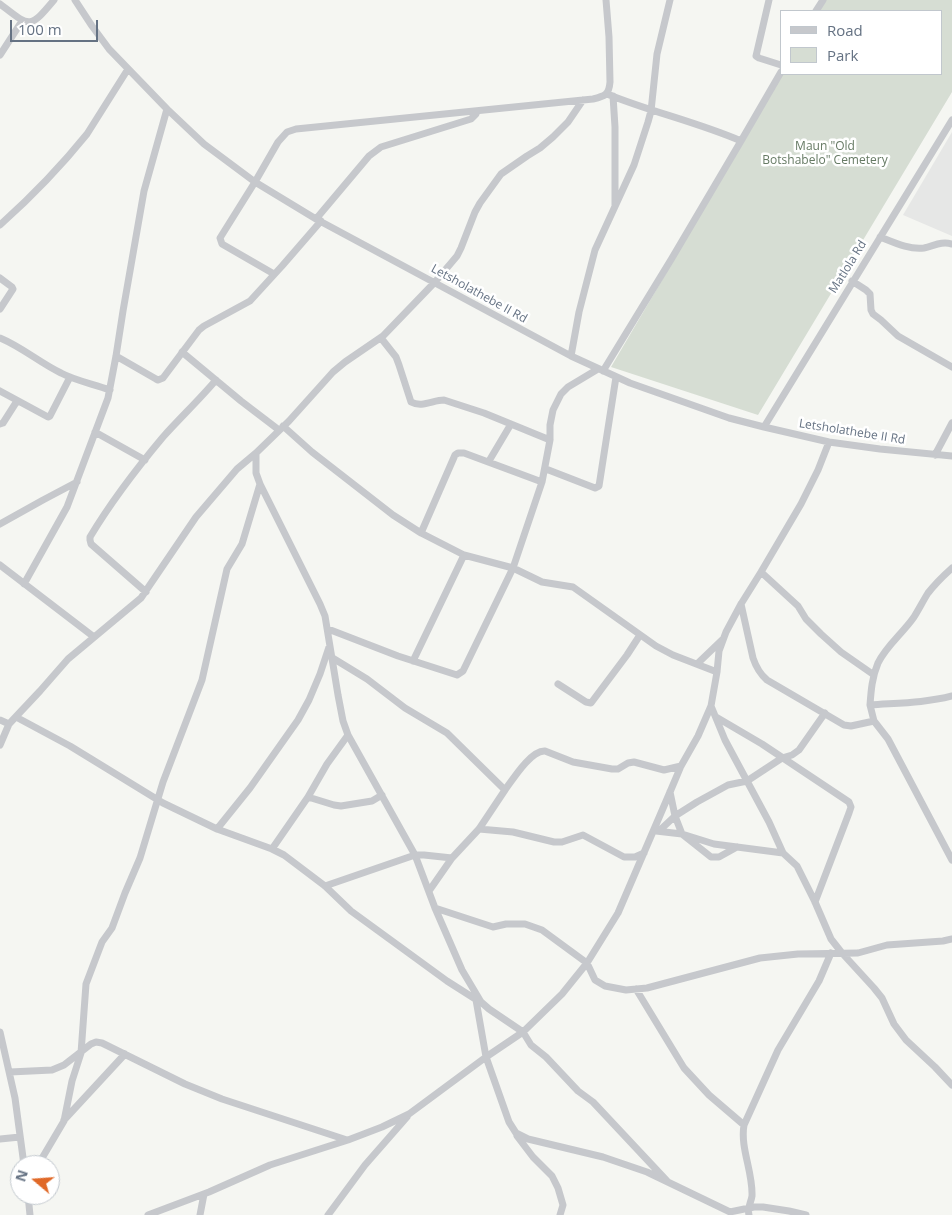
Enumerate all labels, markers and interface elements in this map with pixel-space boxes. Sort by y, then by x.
scale bar [12,10,100,42]
legend [780,10,942,75]
text: 100 m [18,19,62,39]
text: Road [827,20,863,40]
text: Park [827,45,858,65]
park label: Maun "Old Botshabelo" Cemetery [762,140,888,168]
street label: Matlola Rd [826,238,870,296]
street label: Letsholathebe II Rd [429,262,529,326]
street label: Letsholathebe II Rd [798,416,906,448]
north arrow [10,1155,60,1205]
text: N [10,1167,32,1184]

